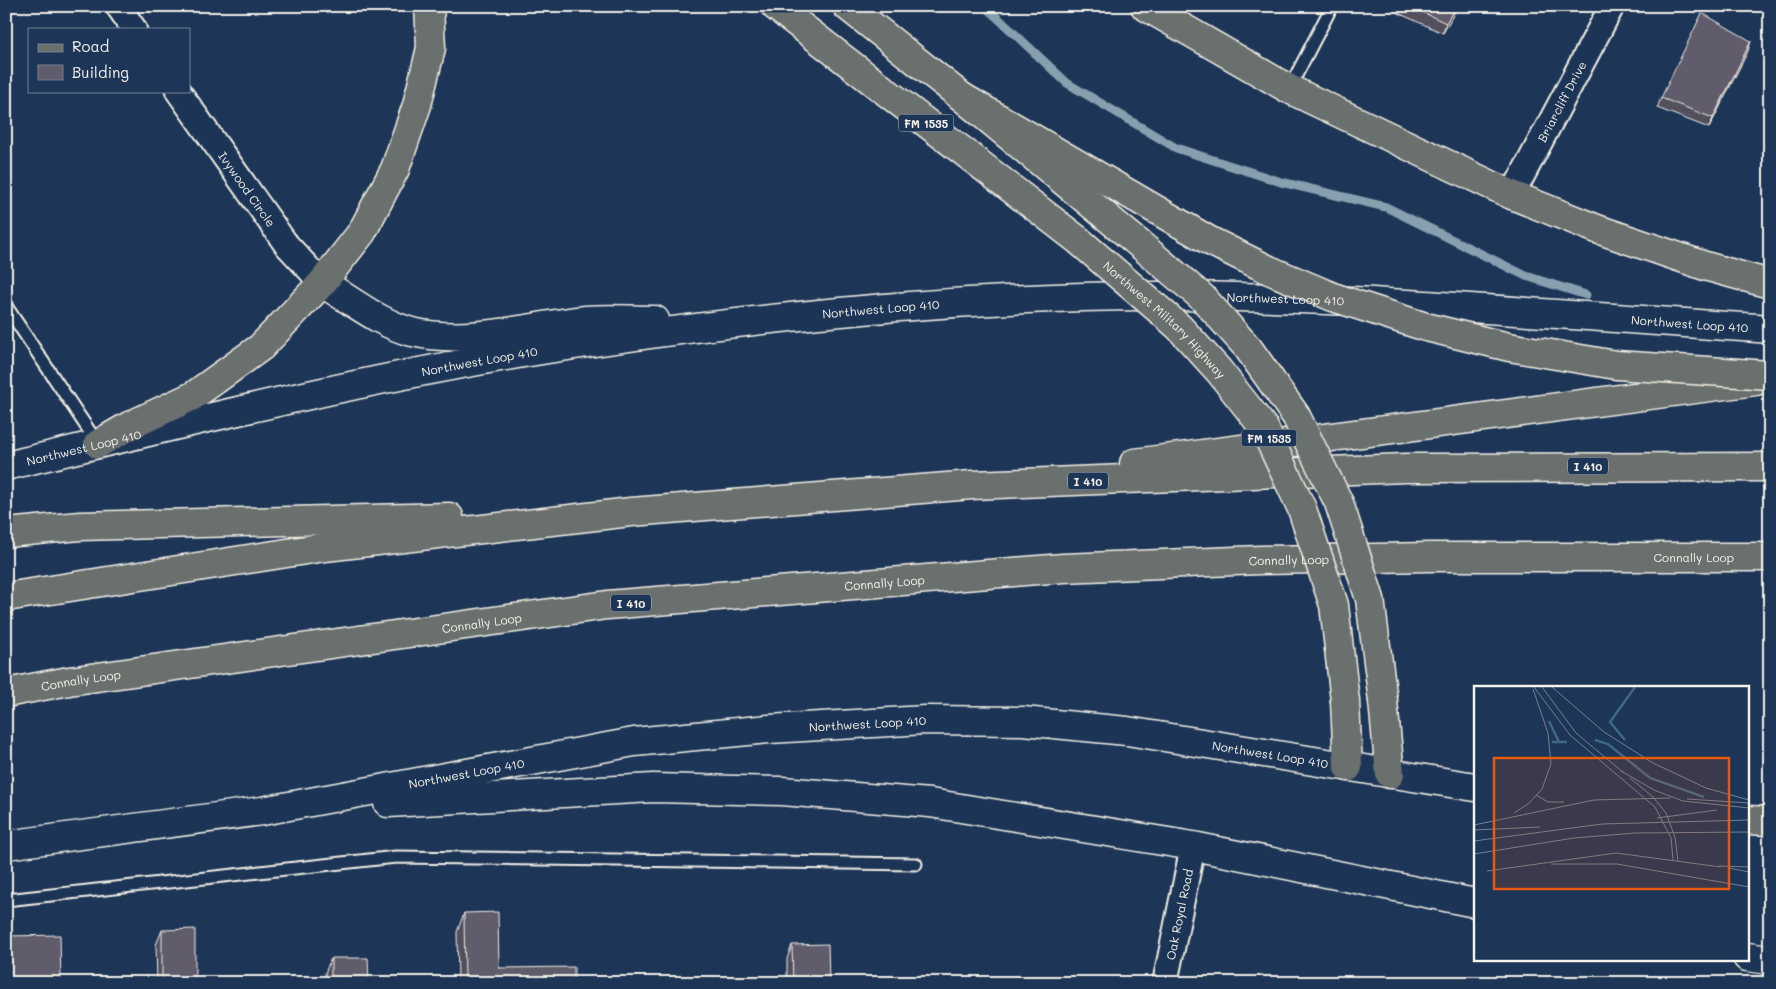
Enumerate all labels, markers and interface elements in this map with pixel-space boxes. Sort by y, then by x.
legend [28,28,190,92]
text: Road [72,36,109,56]
street label: Briarcliff Drive [1534,58,1590,145]
text: Building [72,62,129,82]
road number: FM 1535 [898,115,954,132]
street label: Ivywood Circle [215,148,279,230]
street label: Northwest Military Highway [1100,258,1230,382]
street label: Northwest Loop 410 [1227,289,1345,309]
street label: Northwest Loop 410 [822,296,941,322]
street label: Northwest Loop 410 [1631,311,1749,336]
street label: Northwest Loop 410 [420,343,539,379]
street label: Northwest Loop 410 [25,426,143,469]
road number: FM 1535 [1242,429,1296,446]
road number: I 410 [1568,458,1608,474]
road number: I 410 [1068,472,1108,490]
street label: Connally Loop [1654,549,1734,565]
street label: Connally Loop [1248,551,1329,568]
street label: Connally Loop [844,571,925,594]
road number: I 410 [611,594,651,612]
street label: Connally Loop [441,609,523,636]
street label: Connally Loop [40,666,122,694]
inset map [1474,686,1748,962]
street label: Northwest Loop 410 [809,712,927,735]
street label: Northwest Loop 410 [1211,737,1330,771]
street label: Northwest Loop 410 [407,754,526,792]
street label: Oak Royal Road [1162,867,1196,961]

